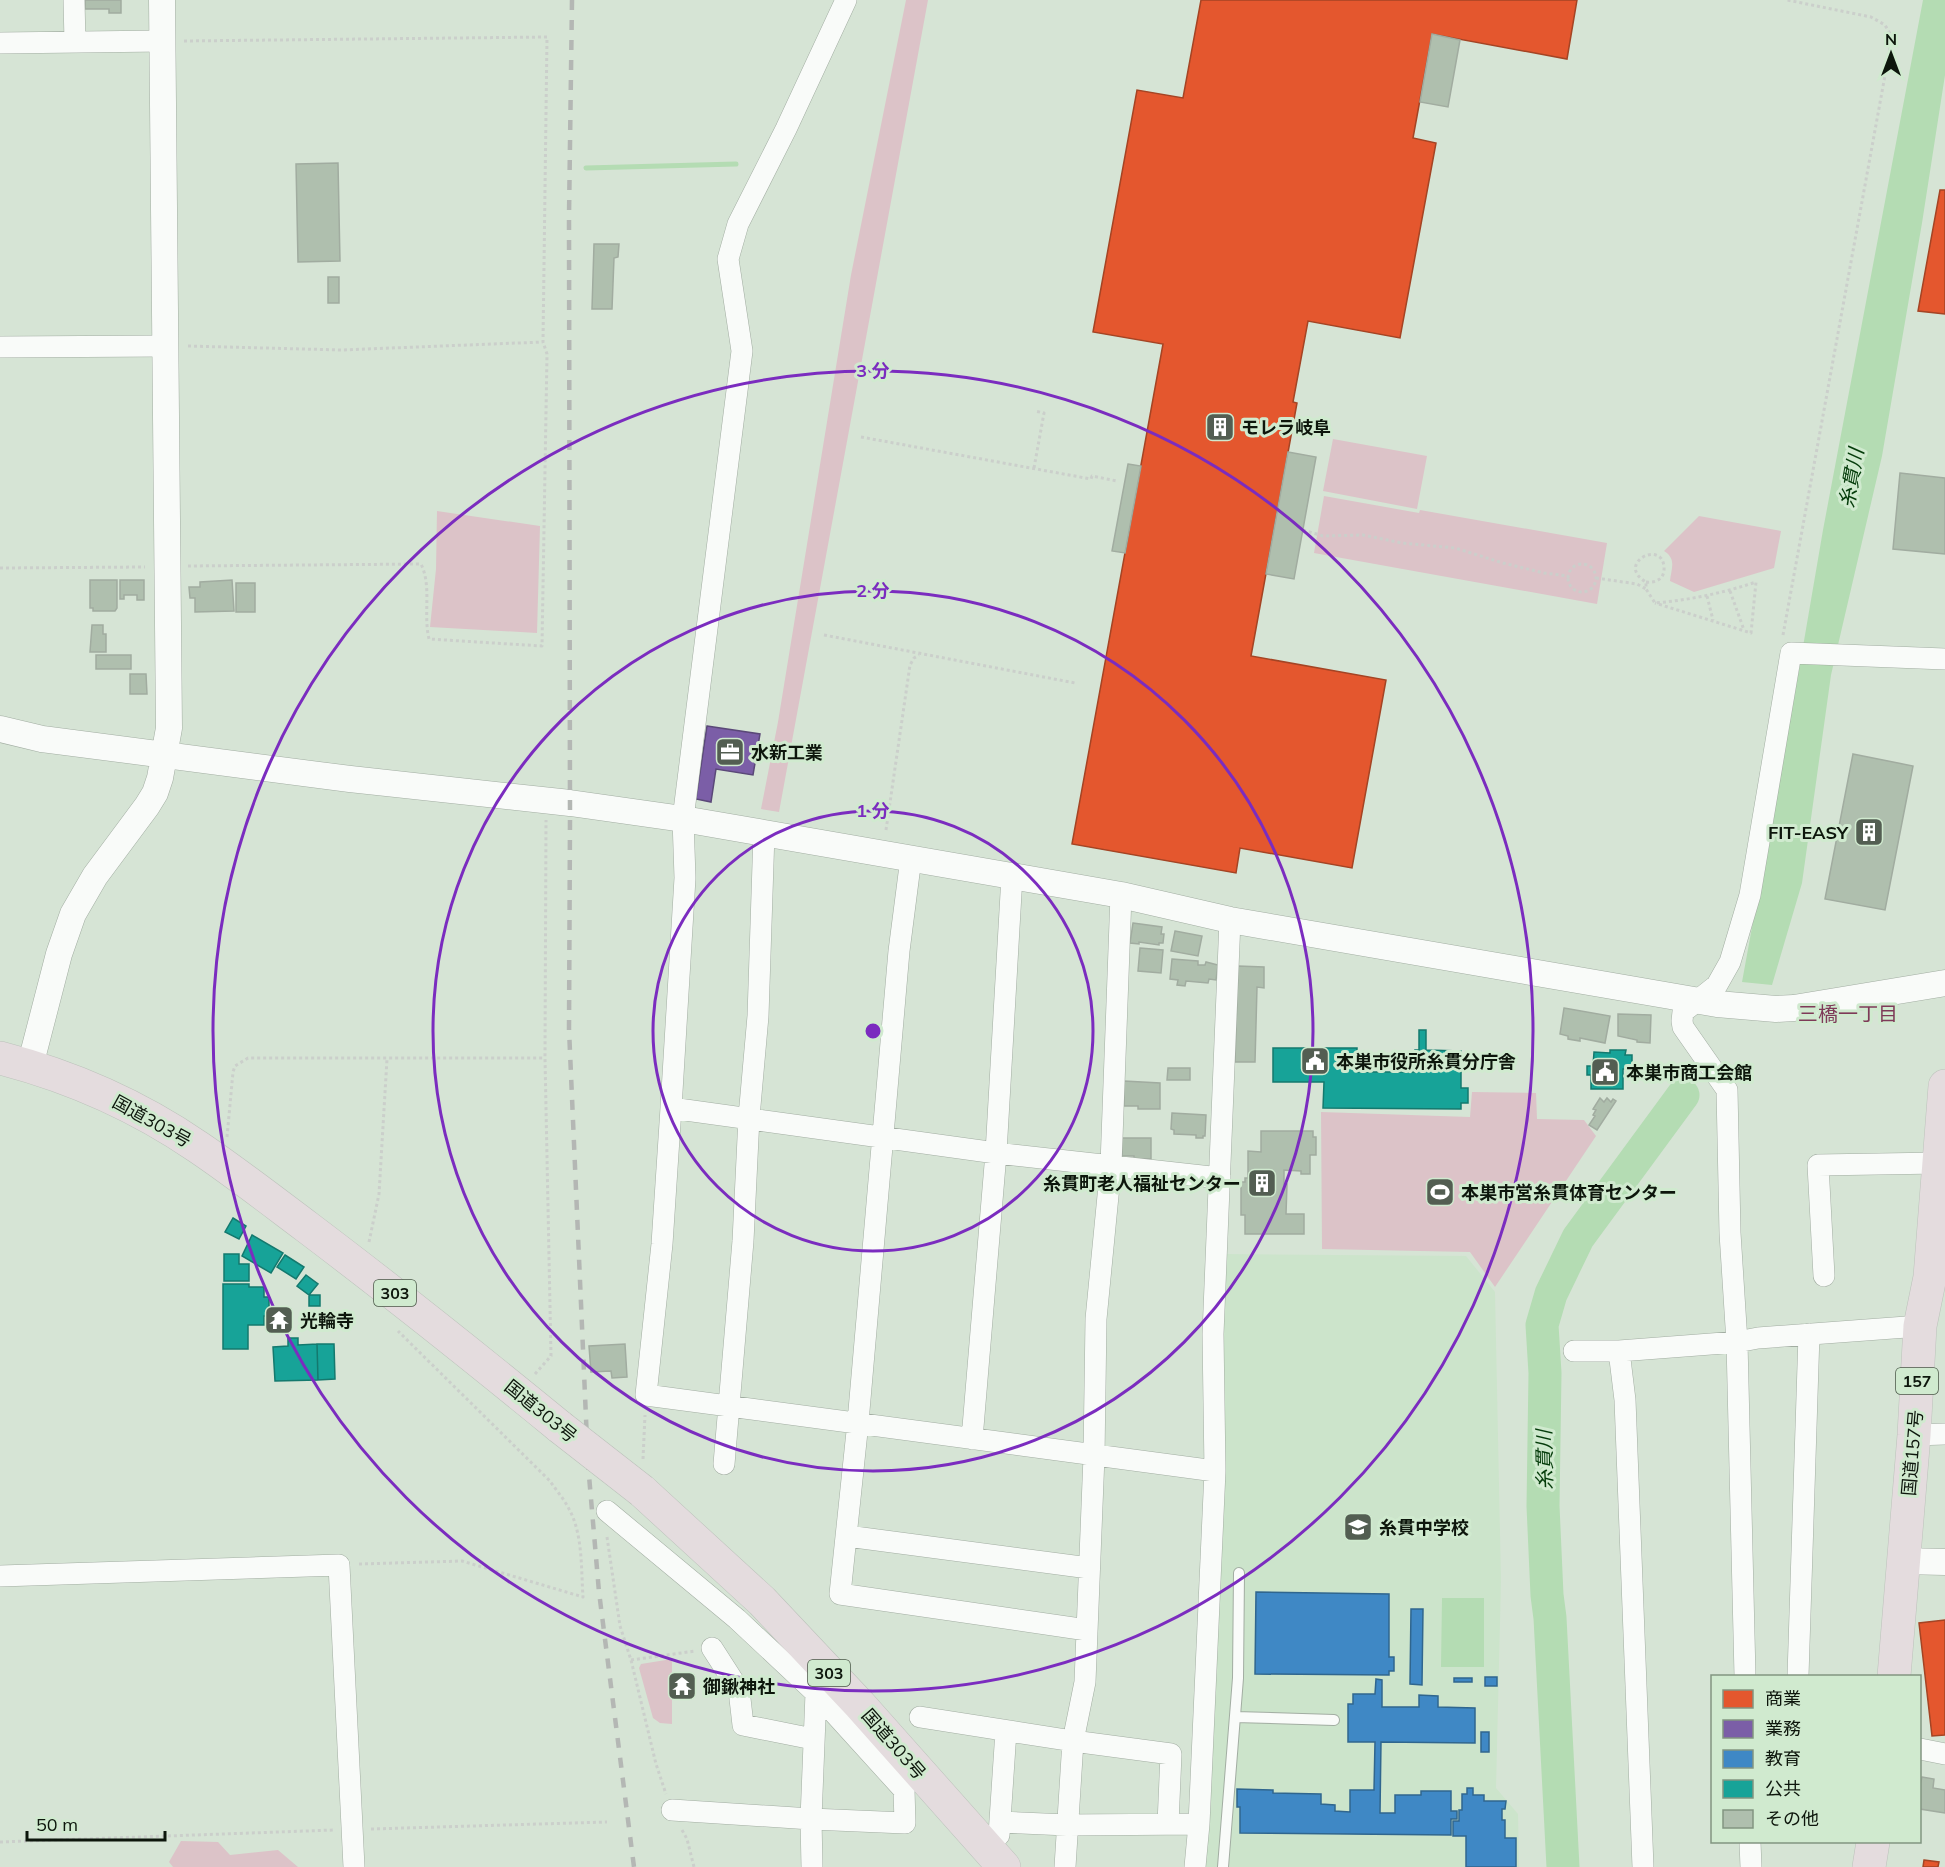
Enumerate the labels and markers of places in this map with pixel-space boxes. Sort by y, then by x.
building icon: モレラ岐阜 [1204,411,1236,443]
place label: モレラ岐阜 [1241,416,1331,439]
office icon: 水新工業 [714,736,746,768]
place label: 水新工業 [751,741,823,764]
building icon: FIT-EASY [1853,816,1885,848]
place label: FIT-EASY [1768,821,1849,844]
centre of rings [863,1021,883,1041]
public building icon: 本巣市役所糸貫分庁舎 [1299,1045,1331,1077]
place label: 本巣市役所糸貫分庁舎 [1336,1050,1516,1073]
public building icon: 本巣市商工会館 [1589,1056,1621,1088]
place label: 本巣市商工会館 [1626,1061,1752,1084]
building icon: 糸貫町老人福祉センター [1246,1167,1278,1199]
place label: 糸貫町老人福祉センター [1043,1172,1241,1195]
sports icon: 本巣市営糸貫体育センター [1424,1176,1456,1208]
place label: 本巣市営糸貫体育センター [1461,1181,1677,1204]
temple icon: 光輪寺 [263,1304,295,1336]
place label: 光輪寺 [300,1309,354,1332]
school or university icon: 糸貫中学校 [1342,1511,1374,1543]
place label: 糸貫中学校 [1379,1516,1469,1539]
temple icon: 御鍬神社 [666,1670,698,1702]
place label: 御鍬神社 [702,1675,775,1698]

